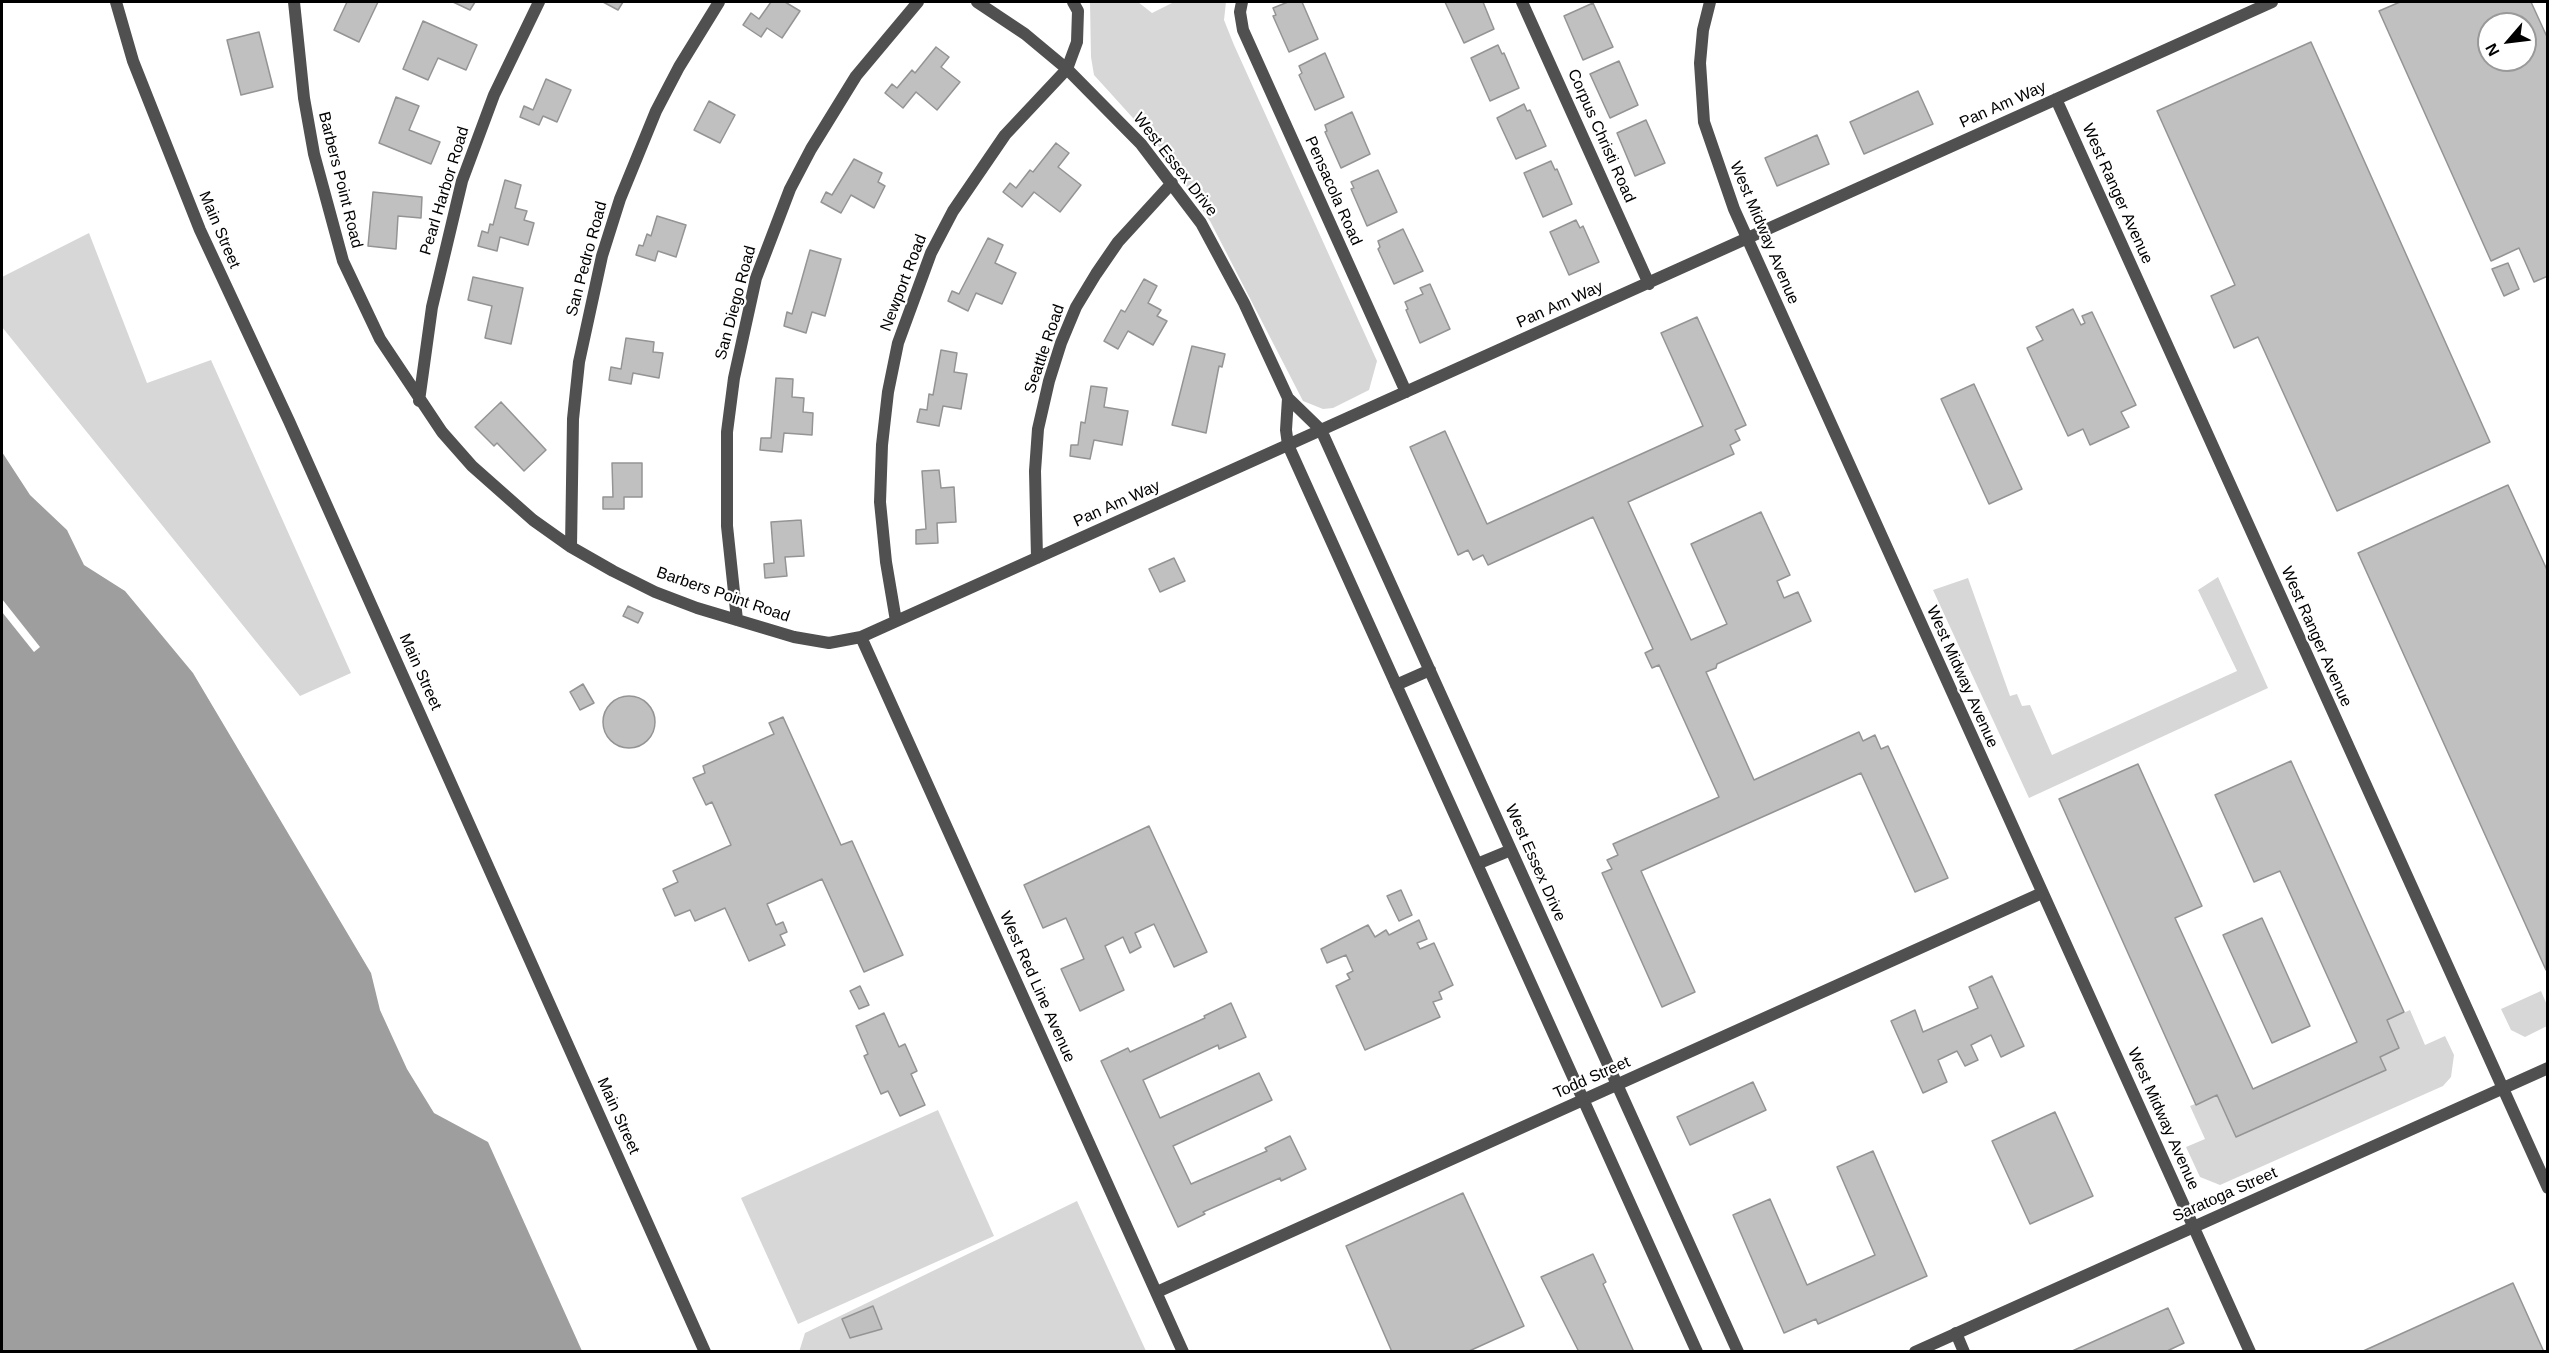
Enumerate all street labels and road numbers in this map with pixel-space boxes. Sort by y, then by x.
street label: Corpus Christi Road [1563,66,1639,206]
street label: Pan Am Way [1957,77,2049,133]
street label: West Essex Drive [1129,109,1221,221]
street label: Barbers Point Road [314,110,366,250]
street label: West Ranger Avenue [2077,121,2157,267]
street label: Pearl Harbor Road [416,124,474,258]
street label: Pensacola Road [1300,133,1366,249]
street label: West Midway Avenue [1725,159,1803,307]
street label: Main Street [194,189,244,271]
street label: San Pedro Road [562,199,612,319]
street label: Newport Road [877,232,931,334]
street label: San Diego Road [712,244,760,362]
street label: Pan Am Way [1514,277,1606,333]
street label: Seattle Road [1021,302,1069,396]
street label: Pan Am Way [1071,476,1163,532]
street label: Barbers Point Road [654,563,792,627]
street label: West Ranger Avenue [2276,564,2356,710]
street label: West Midway Avenue [1922,603,2002,751]
street label: Main Street [395,631,445,713]
street label: West Essex Drive [1501,802,1569,924]
street label: West Red Line Avenue [995,909,1079,1065]
street label: West Midway Avenue [2123,1045,2203,1193]
street label: Todd Street [1551,1053,1633,1103]
street label: Main Street [593,1075,643,1157]
street label: Saratoga Street [2170,1163,2280,1227]

